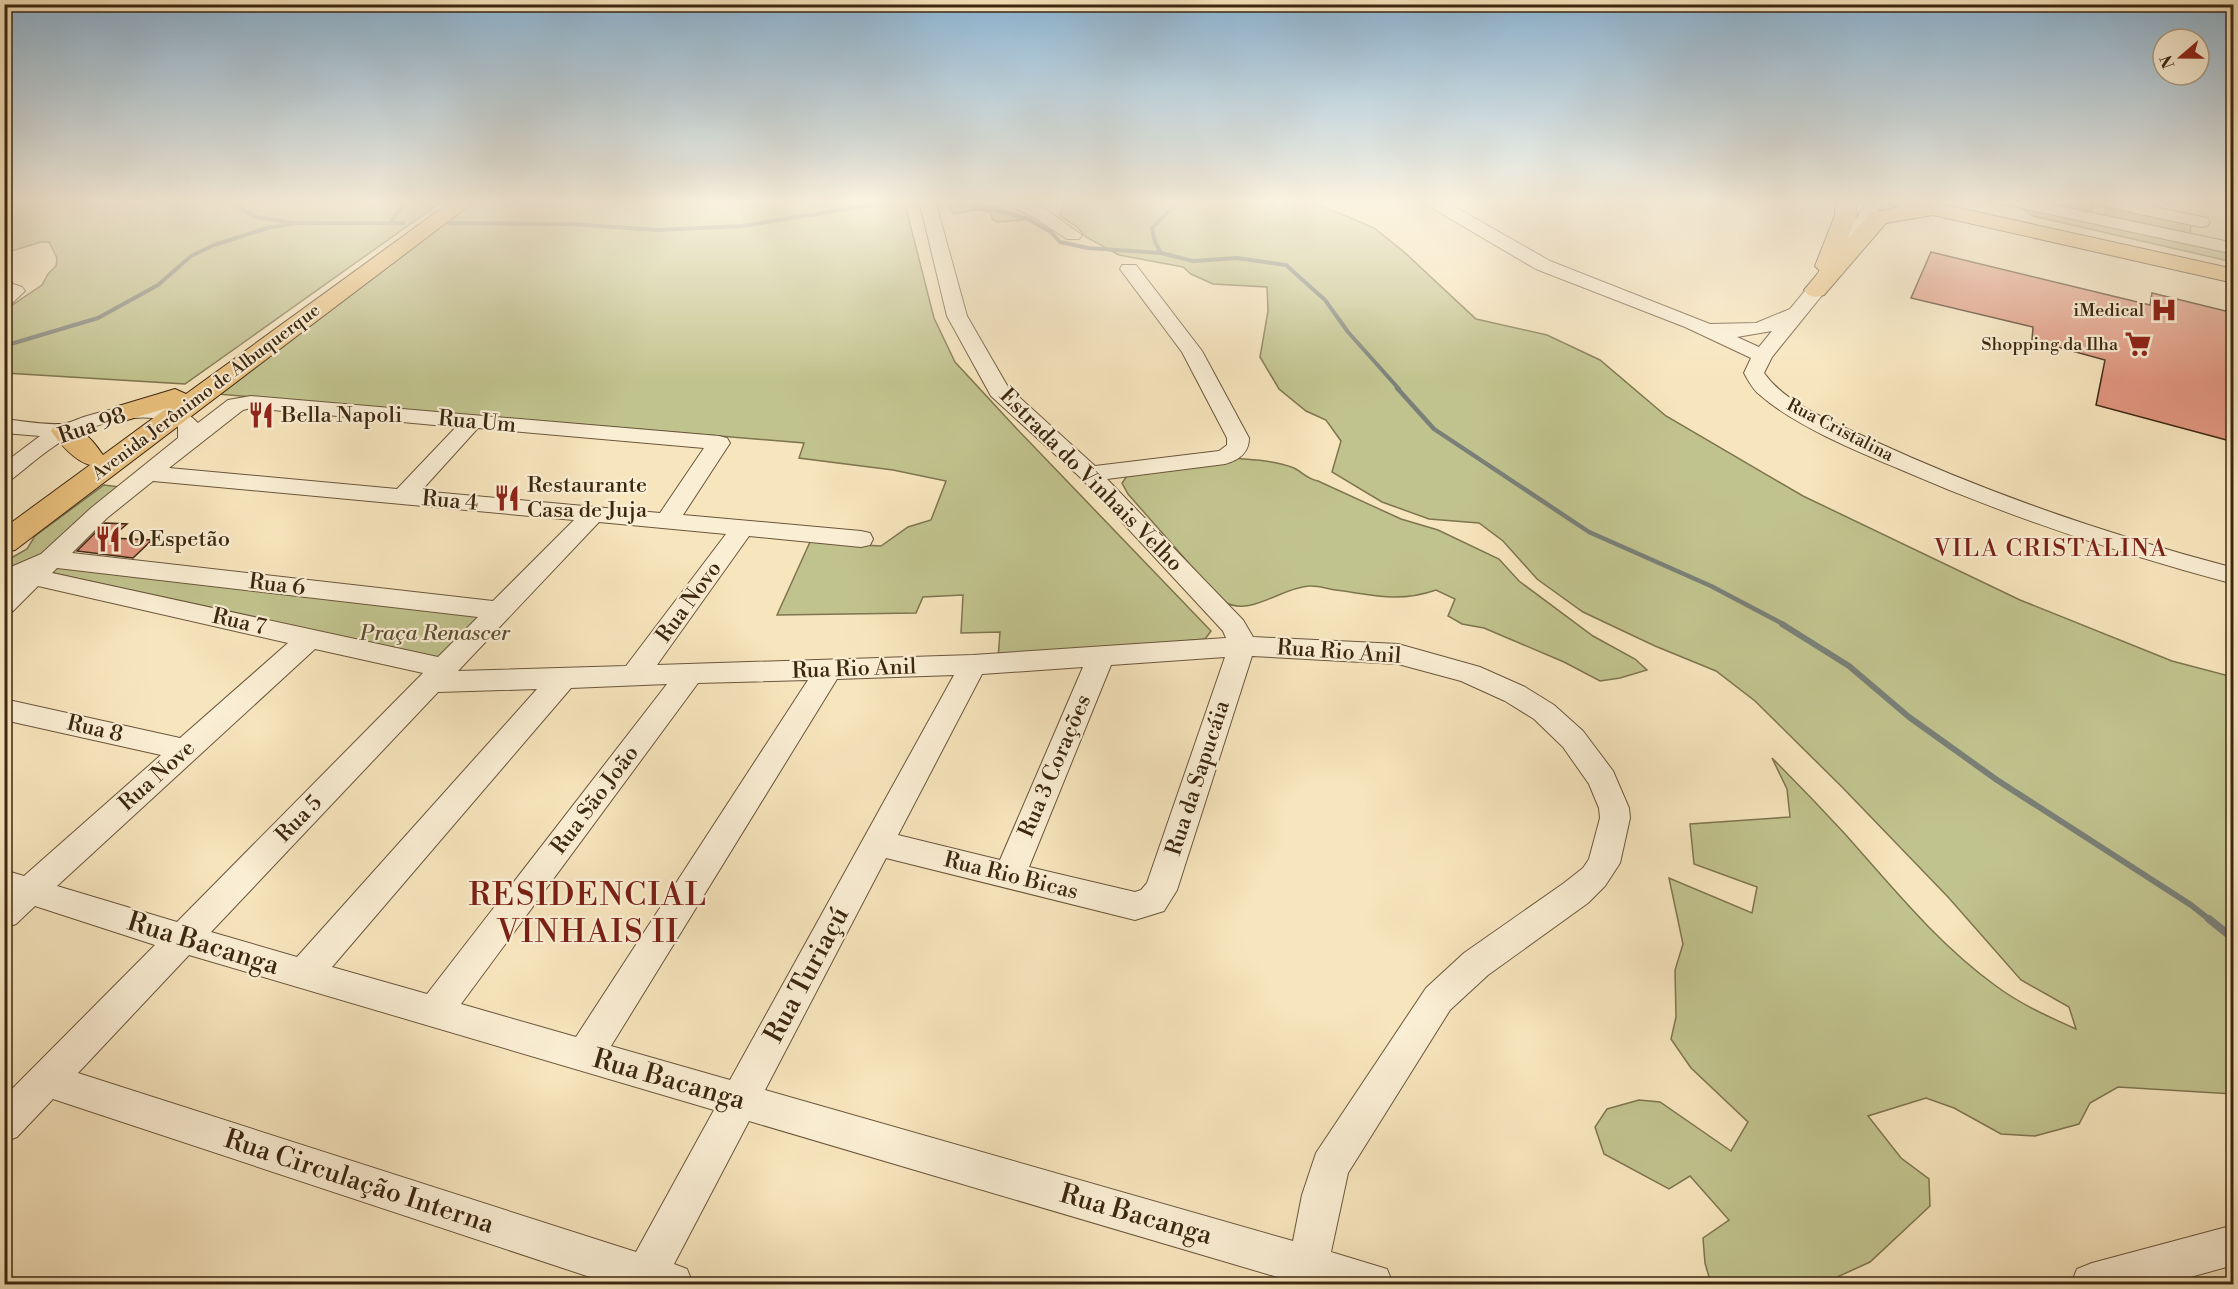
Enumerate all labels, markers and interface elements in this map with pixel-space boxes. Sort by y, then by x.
north arrow [2151,27,2211,87]
text: N [2156,52,2179,71]
hospital icon: iMedical [2149,295,2179,325]
street label: Avenida Jerônimo de Albuquerque [87,299,325,486]
place label: iMedical [2073,299,2145,322]
supermarket icon: Shopping da Ilha [2123,329,2153,359]
place label: Shopping da Ilha [1981,333,2119,356]
street label: Estrada do Vinhais Velho [994,383,1188,577]
street label: Rua Cristalina [1783,393,1898,467]
restaurant icon: Bella Napoli [246,400,276,430]
street label: Rua 98 [54,402,130,450]
place label: Bella Napoli [280,402,402,429]
street label: Rua Um [437,405,517,439]
place label: Restaurante Casa de Juja [527,472,648,524]
restaurant icon: Restaurante Casa de Juja [492,483,522,513]
street label: Rua 4 [421,485,479,517]
restaurant icon: O Espetão [93,524,123,554]
place label: O Espetão [128,526,230,553]
district label: VILA CRISTALINA [1933,534,2168,564]
street label: Rua Novo [650,556,728,648]
street label: Rua 6 [247,568,307,602]
street label: Rua 7 [209,603,269,641]
park label: Praça Renascer [359,620,511,647]
street label: Rua Rio Anil [1276,634,1403,670]
street label: Rua Rio Anil [791,653,917,685]
street label: Rua 3 Corações [1013,691,1097,841]
street label: Rua da Sapucáia [1160,696,1236,859]
street label: Rua 8 [64,709,126,749]
street label: Rua Nove [113,735,201,817]
street label: Rua São João [545,740,645,860]
street label: Rua 5 [270,790,328,848]
street label: Rua Rio Bicas [941,846,1081,906]
district label: RESIDENCIAL VINHAIS II [469,875,708,952]
street label: Rua Turiaçú [757,901,857,1049]
street label: Rua Bacanga [123,905,283,983]
street label: Rua Bacanga [589,1042,749,1118]
street label: Rua Circulação Interna [220,1122,499,1242]
street label: Rua Bacanga [1056,1177,1216,1253]

